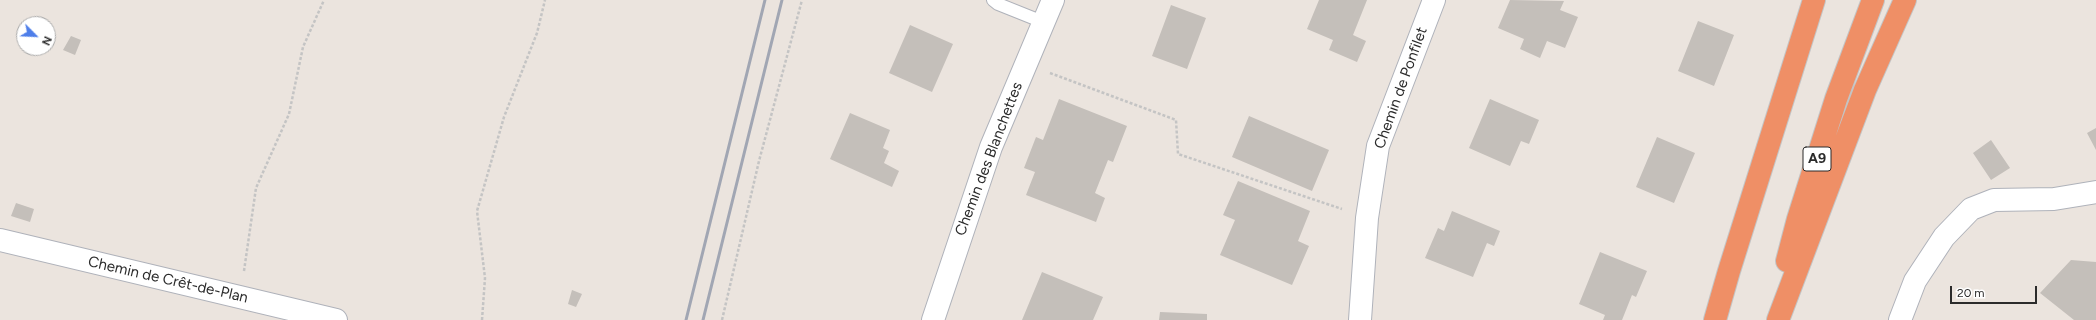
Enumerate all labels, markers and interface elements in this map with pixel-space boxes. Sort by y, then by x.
north arrow [16,16,56,56]
street label: Chemin de Ponfilet [1371,25,1431,151]
text: N [39,34,54,47]
street label: Chemin des Blanchettes [951,80,1027,238]
road number: A9 [1803,147,1831,171]
street label: Chemin de Crêt-de-Plan [86,253,250,307]
scale bar [1952,278,2039,304]
text: 20 m [1957,286,1985,300]

